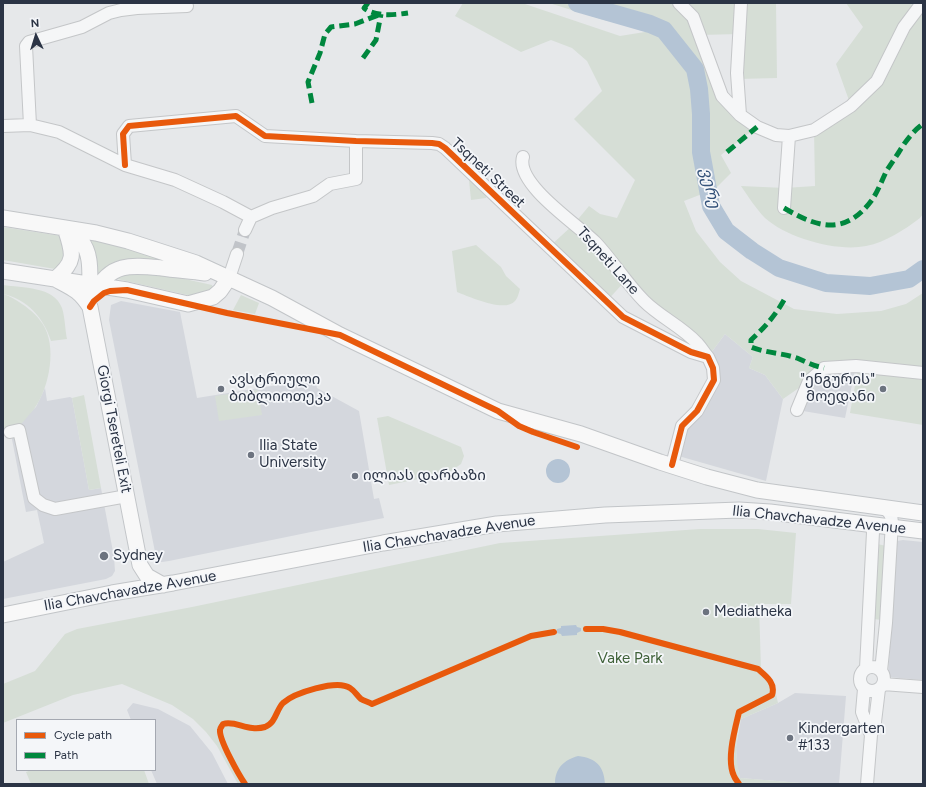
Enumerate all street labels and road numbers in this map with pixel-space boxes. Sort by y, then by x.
street label: Tsqneti Street [447,134,529,212]
street label: Tsqneti Lane [573,224,643,298]
street label: Giorgi Tsereteli Exit [93,363,135,495]
street label: Ilia Chavchavadze Avenue [731,502,907,538]
street label: Ilia Chavchavadze Avenue [361,511,537,557]
street label: Ilia Chavchavadze Avenue [42,567,218,615]

